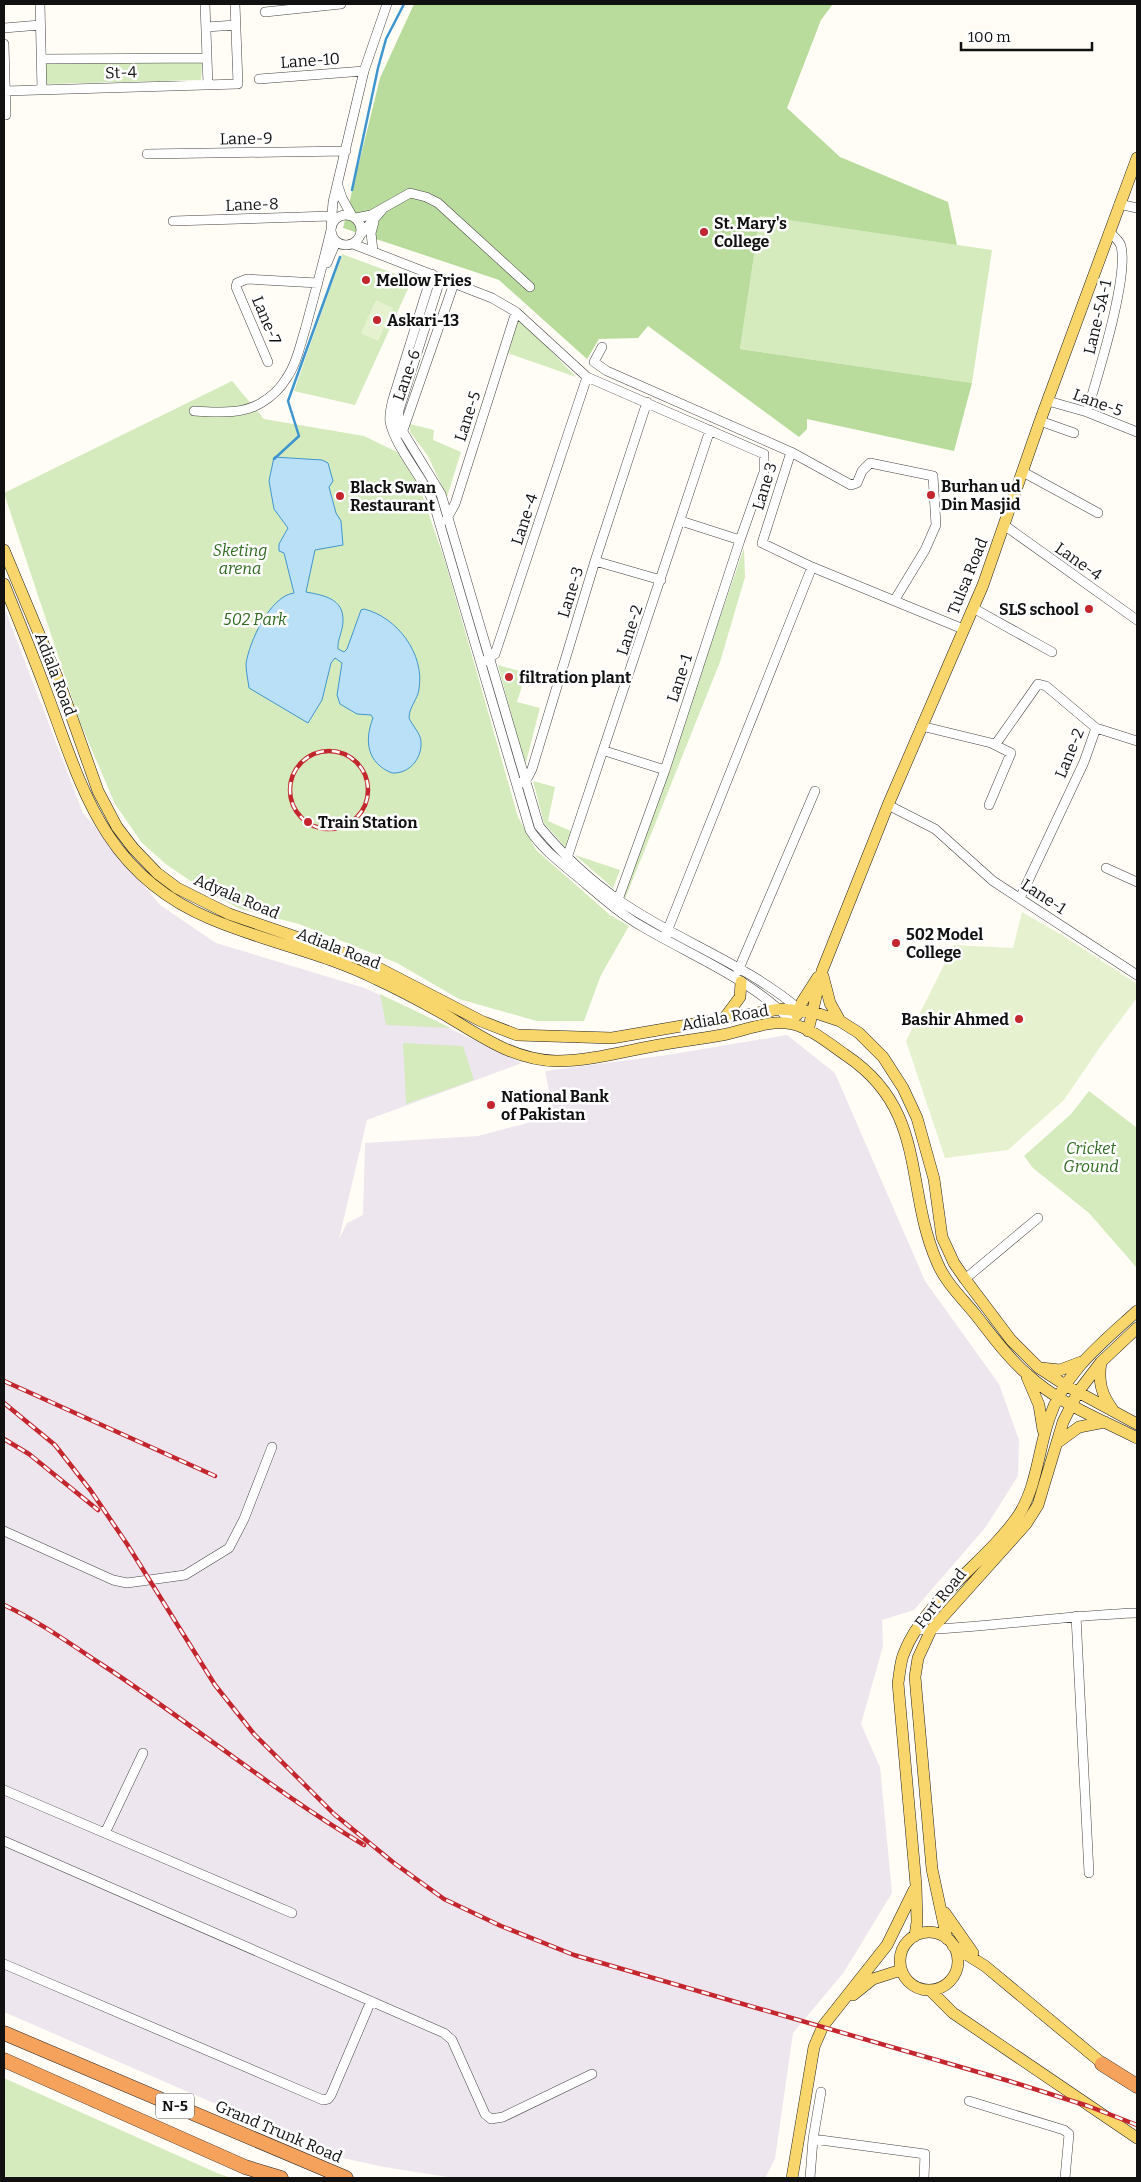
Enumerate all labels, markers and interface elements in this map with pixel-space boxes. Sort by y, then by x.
scale bar [961,20,1092,52]
text: 100 m [968,28,1011,46]
street label: Lane-10 [280,49,340,72]
street label: St-4 [105,62,138,83]
street label: Lane-9 [219,129,273,148]
street label: Lane-8 [225,194,279,215]
place label: St. Mary's College [714,214,787,251]
marker: St. Mary's College [698,226,710,238]
place label: Mellow Fries [376,271,472,290]
marker: Mellow Fries [360,274,372,286]
street label: Lane-5A-1 [1080,278,1115,356]
street label: Lane-7 [248,293,285,347]
place label: Askari-13 [387,311,459,330]
marker: Askari-13 [371,314,383,326]
street label: Lane-6 [389,347,424,403]
street label: Lane-5 [1070,385,1125,420]
street label: Lane-5 [450,389,484,444]
street label: Lane 3 [748,460,781,512]
place label: Burhan ud Din Masjid [941,477,1021,514]
place label: Black Swan Restaurant [350,478,437,515]
marker: Burhan ud Din Masjid [925,489,937,501]
marker: Black Swan Restaurant [334,490,346,502]
street label: Lane-4 [507,490,542,547]
street label: Tulsa Road [944,535,992,617]
street label: Lane-4 [1052,538,1106,585]
park label: Sketing arena [213,541,267,578]
street label: Lane-3 [554,564,587,620]
place label: SLS school [999,600,1079,619]
street label: Lane-2 [612,602,647,658]
marker: SLS school [1083,603,1095,615]
park label: 502 Park [223,610,287,629]
street label: Adiala Road [31,630,80,719]
street label: Lane-1 [663,651,696,705]
place label: filtration plant [519,668,632,687]
marker: filtration plant [503,671,515,683]
street label: Lane-2 [1051,726,1088,781]
place label: Train Station [318,813,418,832]
marker: Train Station [302,816,314,828]
street label: Adyala Road [191,870,283,923]
street label: Lane-1 [1018,875,1070,918]
street label: Adiala Road [294,924,384,973]
place label: 502 Model College [906,925,983,962]
marker: 502 Model College [890,937,902,949]
street label: Adiala Road [680,1000,770,1034]
place label: Bashir Ahmed [901,1010,1009,1029]
marker: Bashir Ahmed [1013,1013,1025,1025]
place label: National Bank of Pakistan [501,1087,609,1124]
marker: National Bank of Pakistan [485,1099,497,1111]
park label: Cricket Ground [1063,1139,1119,1176]
street label: Fort Road [911,1564,970,1632]
road number: N-5 [156,2094,194,2118]
street label: Grand Trunk Road [213,2096,346,2167]

